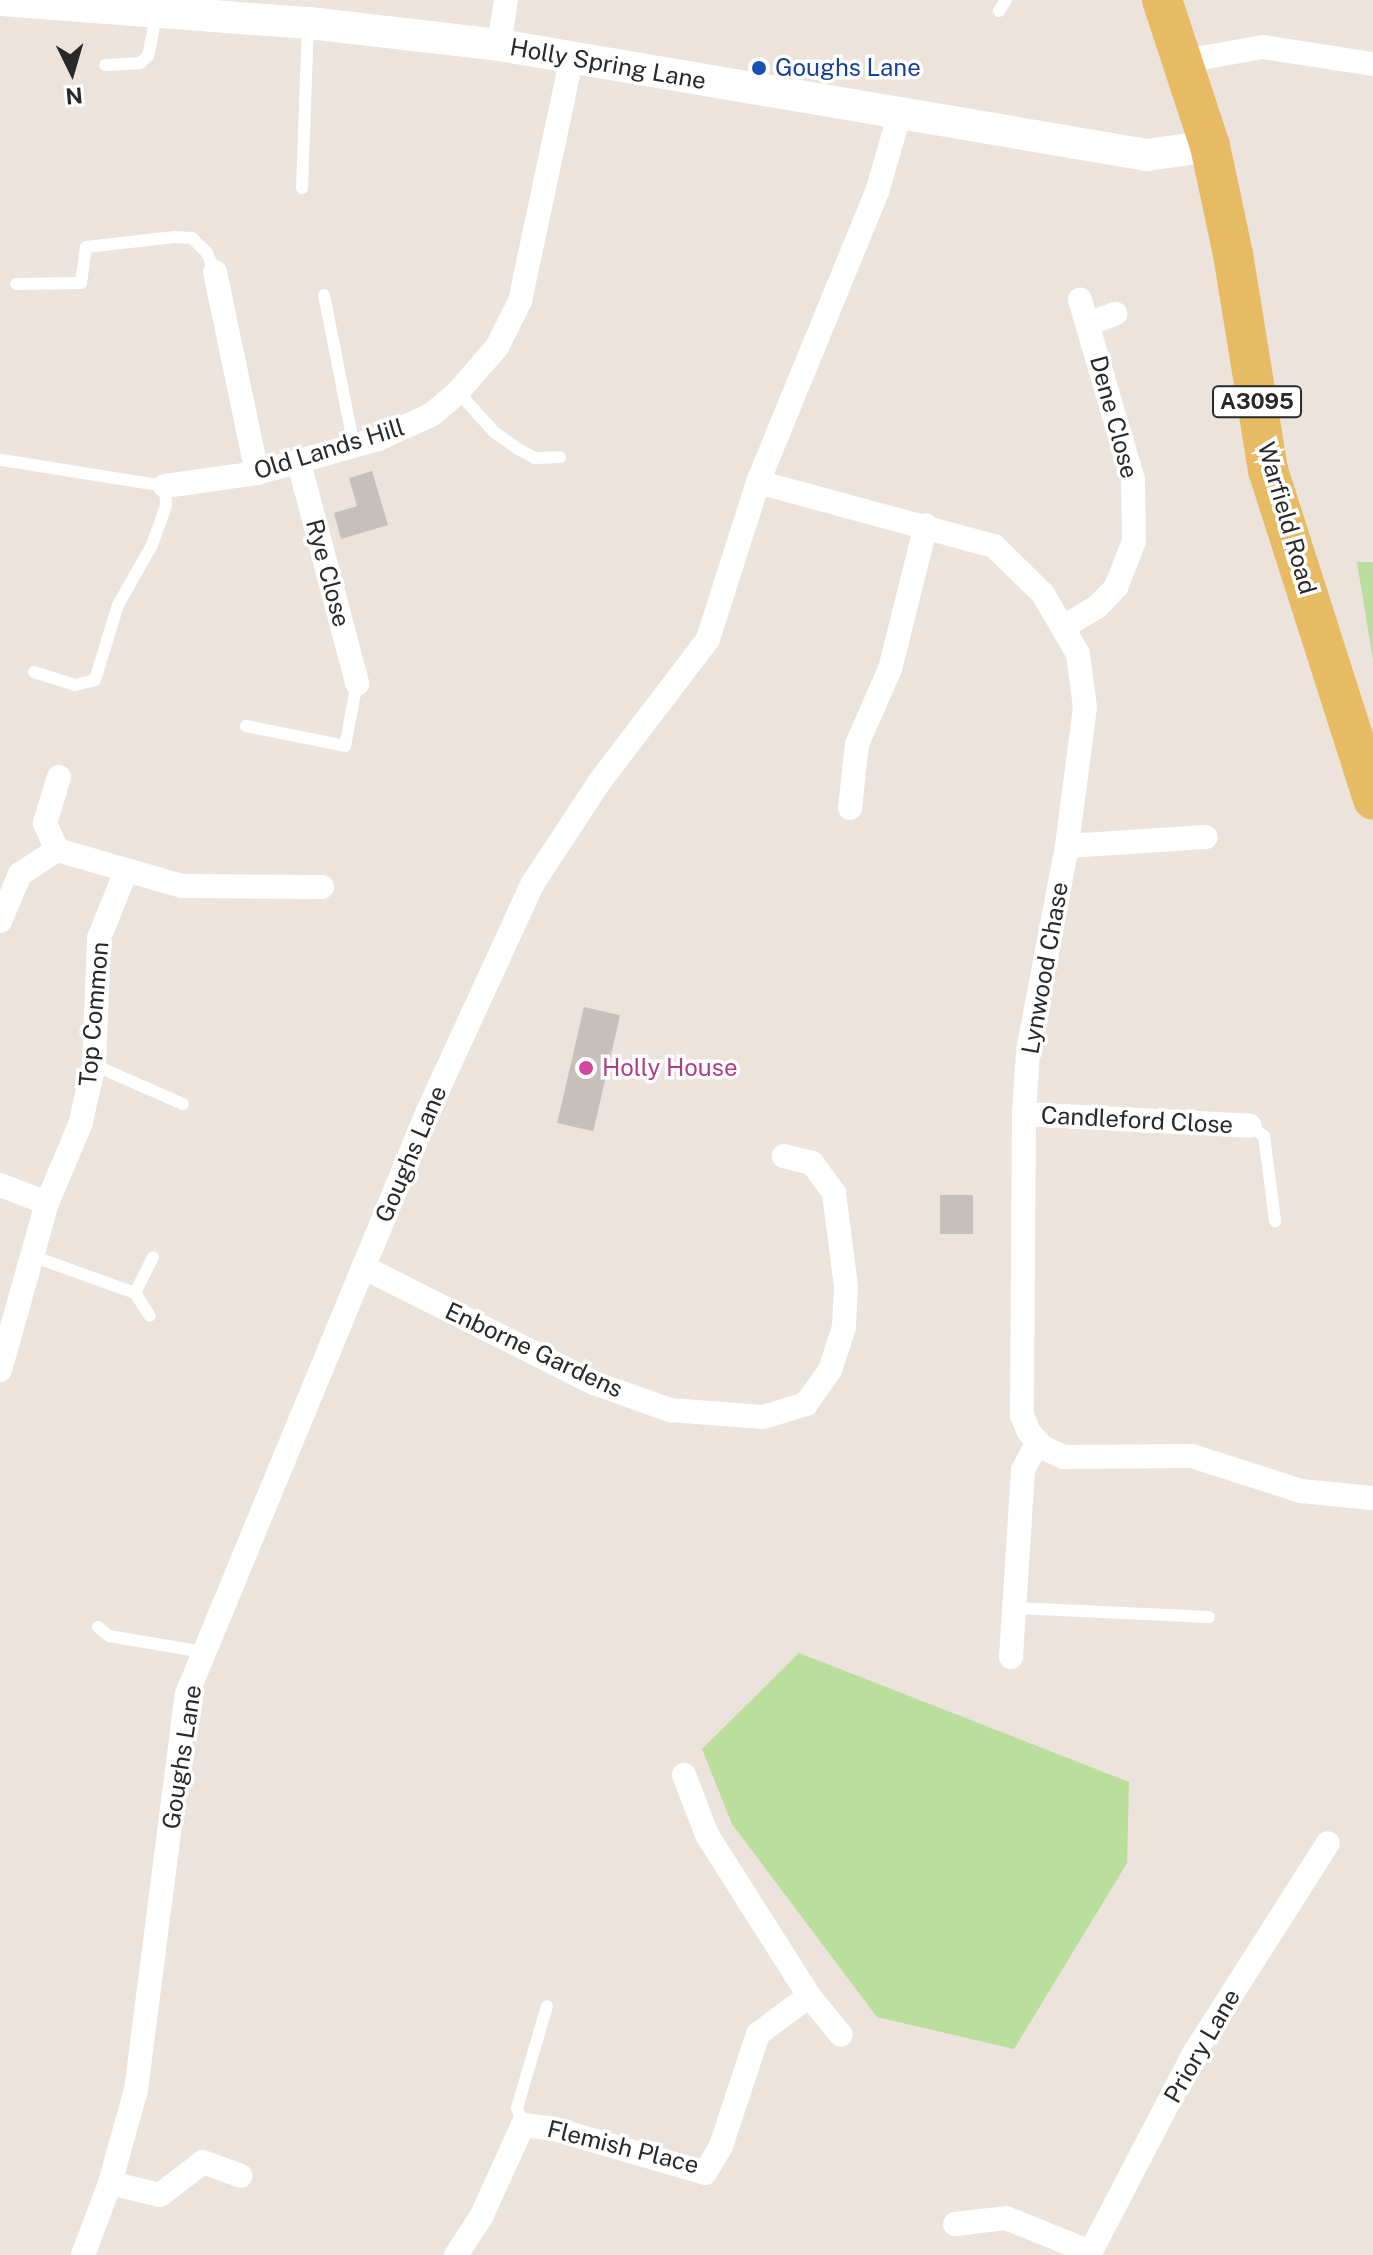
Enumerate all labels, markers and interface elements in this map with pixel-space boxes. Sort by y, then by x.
north arrow [32,32,112,112]
street label: Holly Spring Lane [508,33,708,95]
place label: Goughs Lane [775,54,921,82]
marker: Goughs Lane [750,59,768,77]
text: N [64,82,84,110]
street label: Dene Close [1084,352,1144,482]
road number: A3095 [1211,384,1303,420]
street label: Old Lands Hill [250,412,408,486]
street label: Warfield Road [1252,439,1322,597]
street label: Rye Close [300,516,356,630]
street label: Lynwood Chase [1016,880,1074,1056]
street label: Top Common [73,940,115,1088]
place label: Holly House [602,1054,738,1082]
marker: Holly House [577,1059,595,1077]
street label: Goughs Lane [369,1081,453,1227]
street label: Candleford Close [1040,1101,1234,1139]
street label: Enborne Gardens [441,1296,627,1404]
street label: Goughs Lane [156,1683,208,1831]
street label: Priory Lane [1158,1984,1246,2108]
street label: Flemish Place [544,2114,702,2180]

